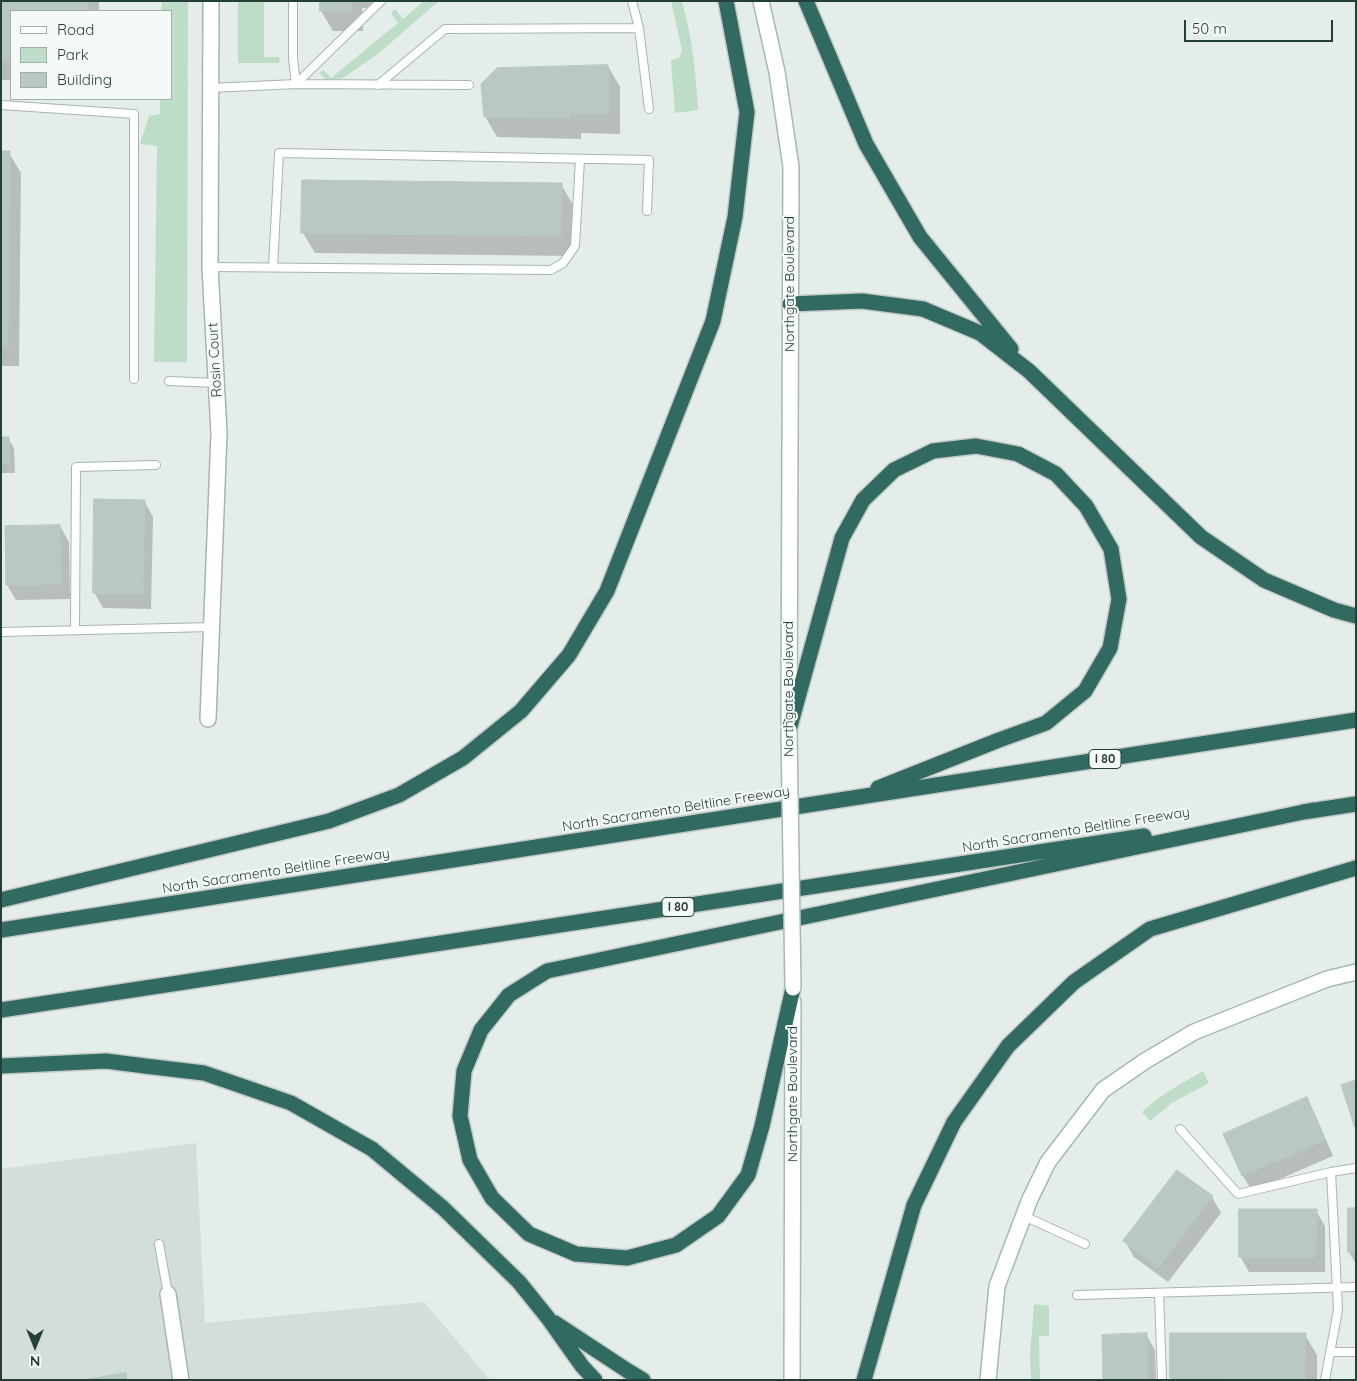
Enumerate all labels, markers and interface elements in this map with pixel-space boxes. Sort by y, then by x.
legend [10,10,172,100]
scale bar [1187,10,1336,42]
text: 50 m [1192,19,1227,38]
text: Road [57,20,94,39]
text: Park [57,45,89,64]
text: Building [57,70,112,89]
street label: Northgate Boulevard [782,216,798,352]
street label: Rosin Court [205,322,225,398]
street label: Northgate Boulevard [781,621,797,757]
road number: I 80 [1089,750,1121,769]
street label: North Sacramento Beltline Freeway [561,783,791,835]
street label: North Sacramento Beltline Freeway [961,804,1191,856]
street label: North Sacramento Beltline Freeway [161,845,391,897]
road number: I 80 [662,898,694,916]
street label: Northgate Boulevard [785,1026,801,1162]
north arrow [10,1321,60,1371]
text: N [30,1352,40,1370]

